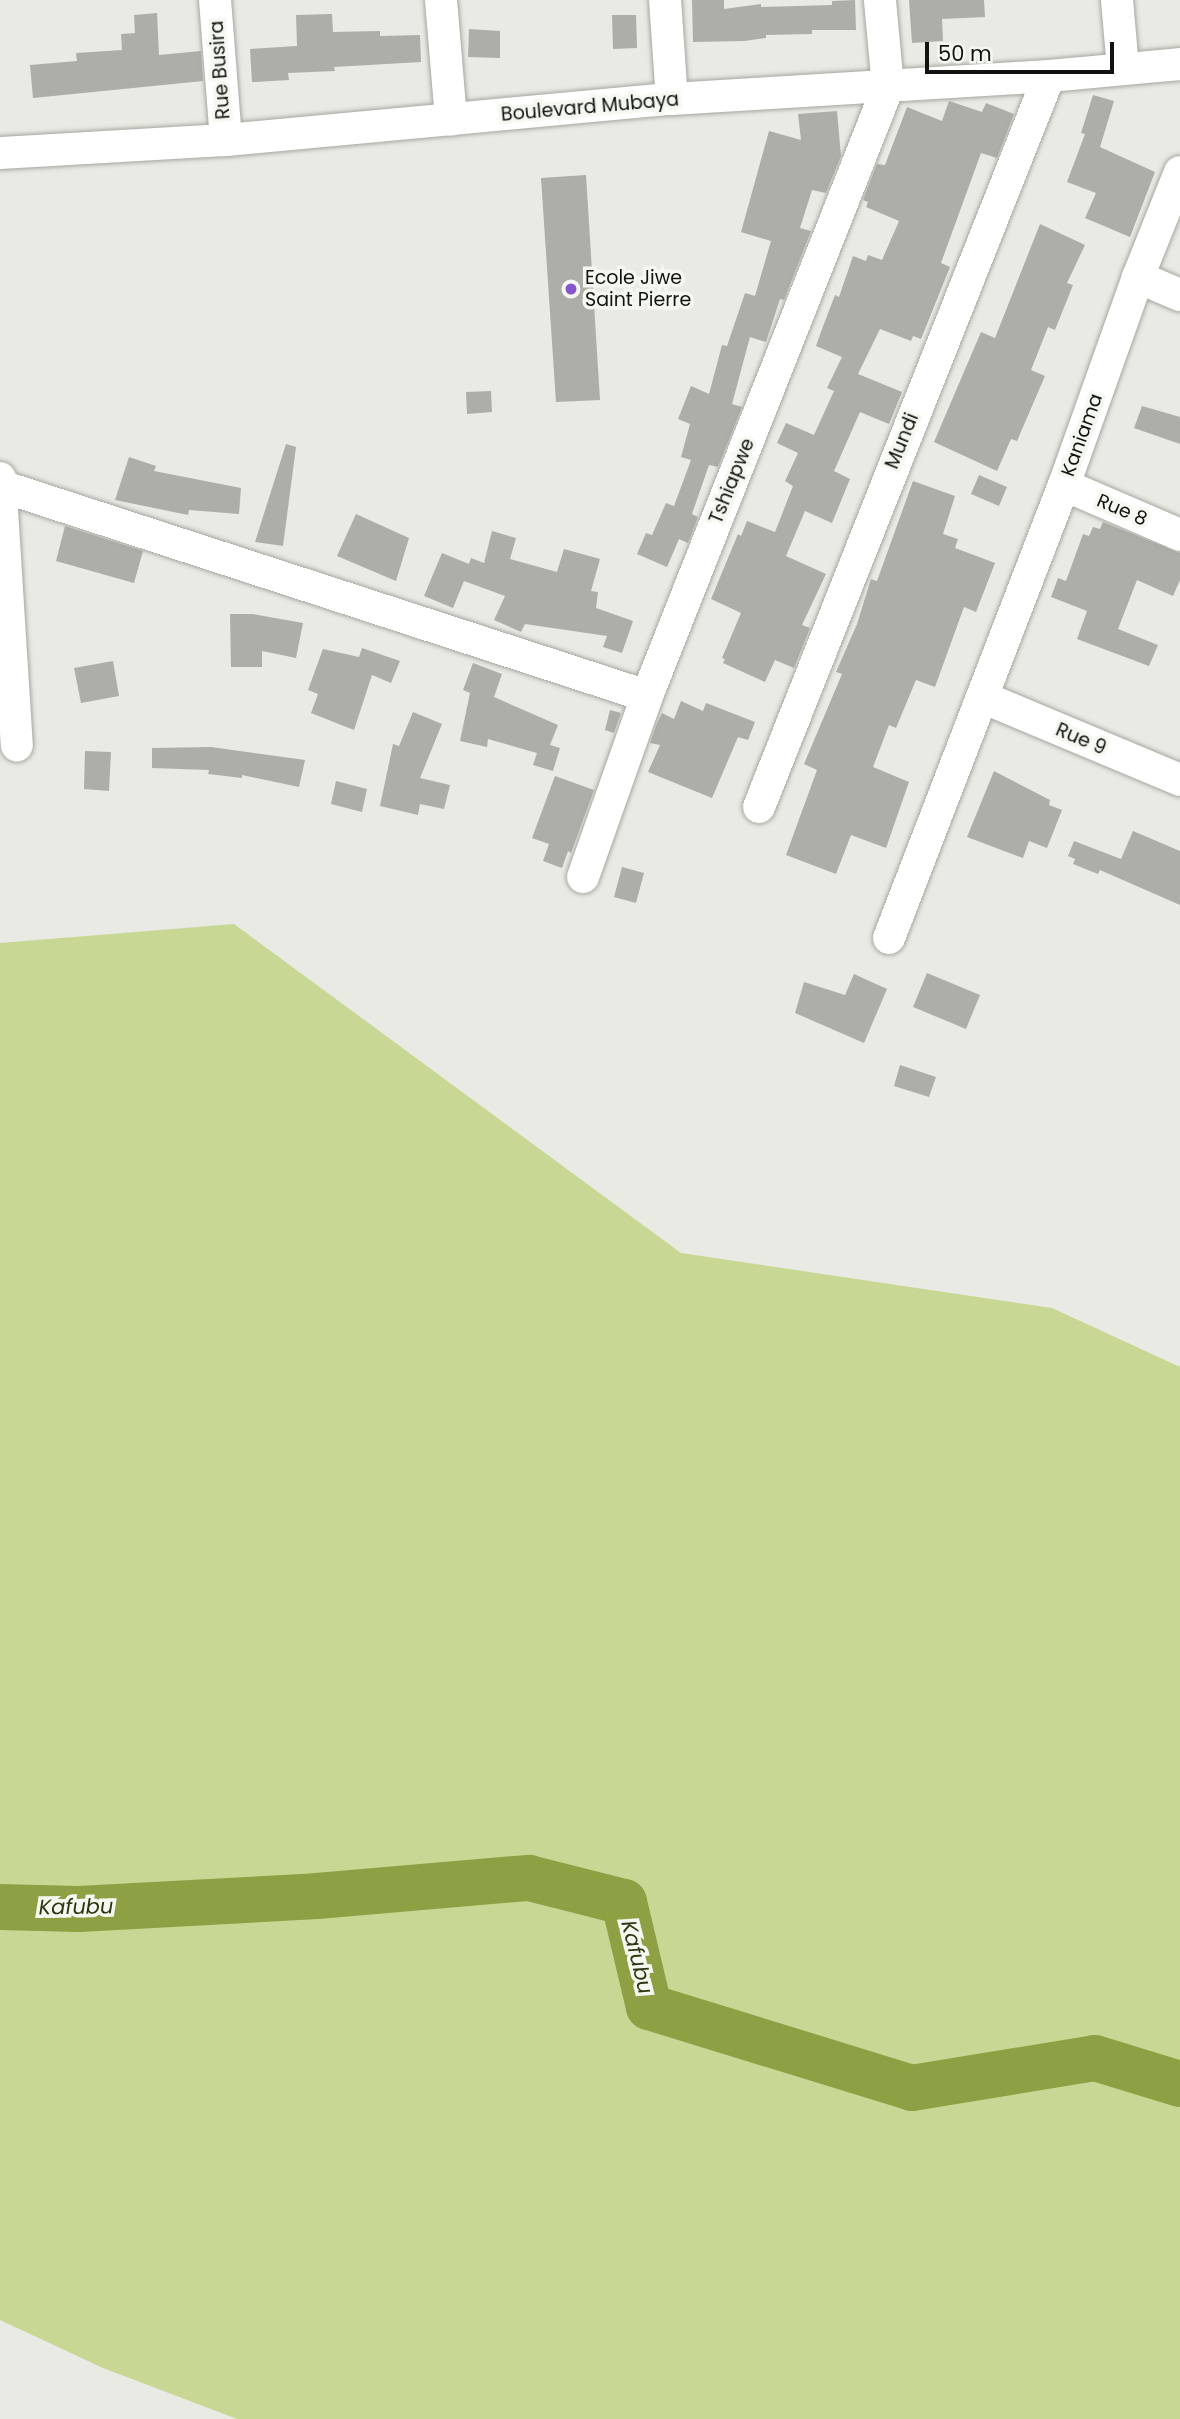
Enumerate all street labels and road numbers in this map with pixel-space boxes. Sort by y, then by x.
street label: Rue Busira [205,20,235,120]
street label: Boulevard Mubaya [500,88,680,126]
street label: Kaniama [1057,391,1107,479]
street label: Mundi [881,410,923,472]
street label: Tshiapwe [705,435,759,527]
street label: Rue 8 [1093,489,1151,531]
street label: Rue 9 [1052,718,1110,760]

